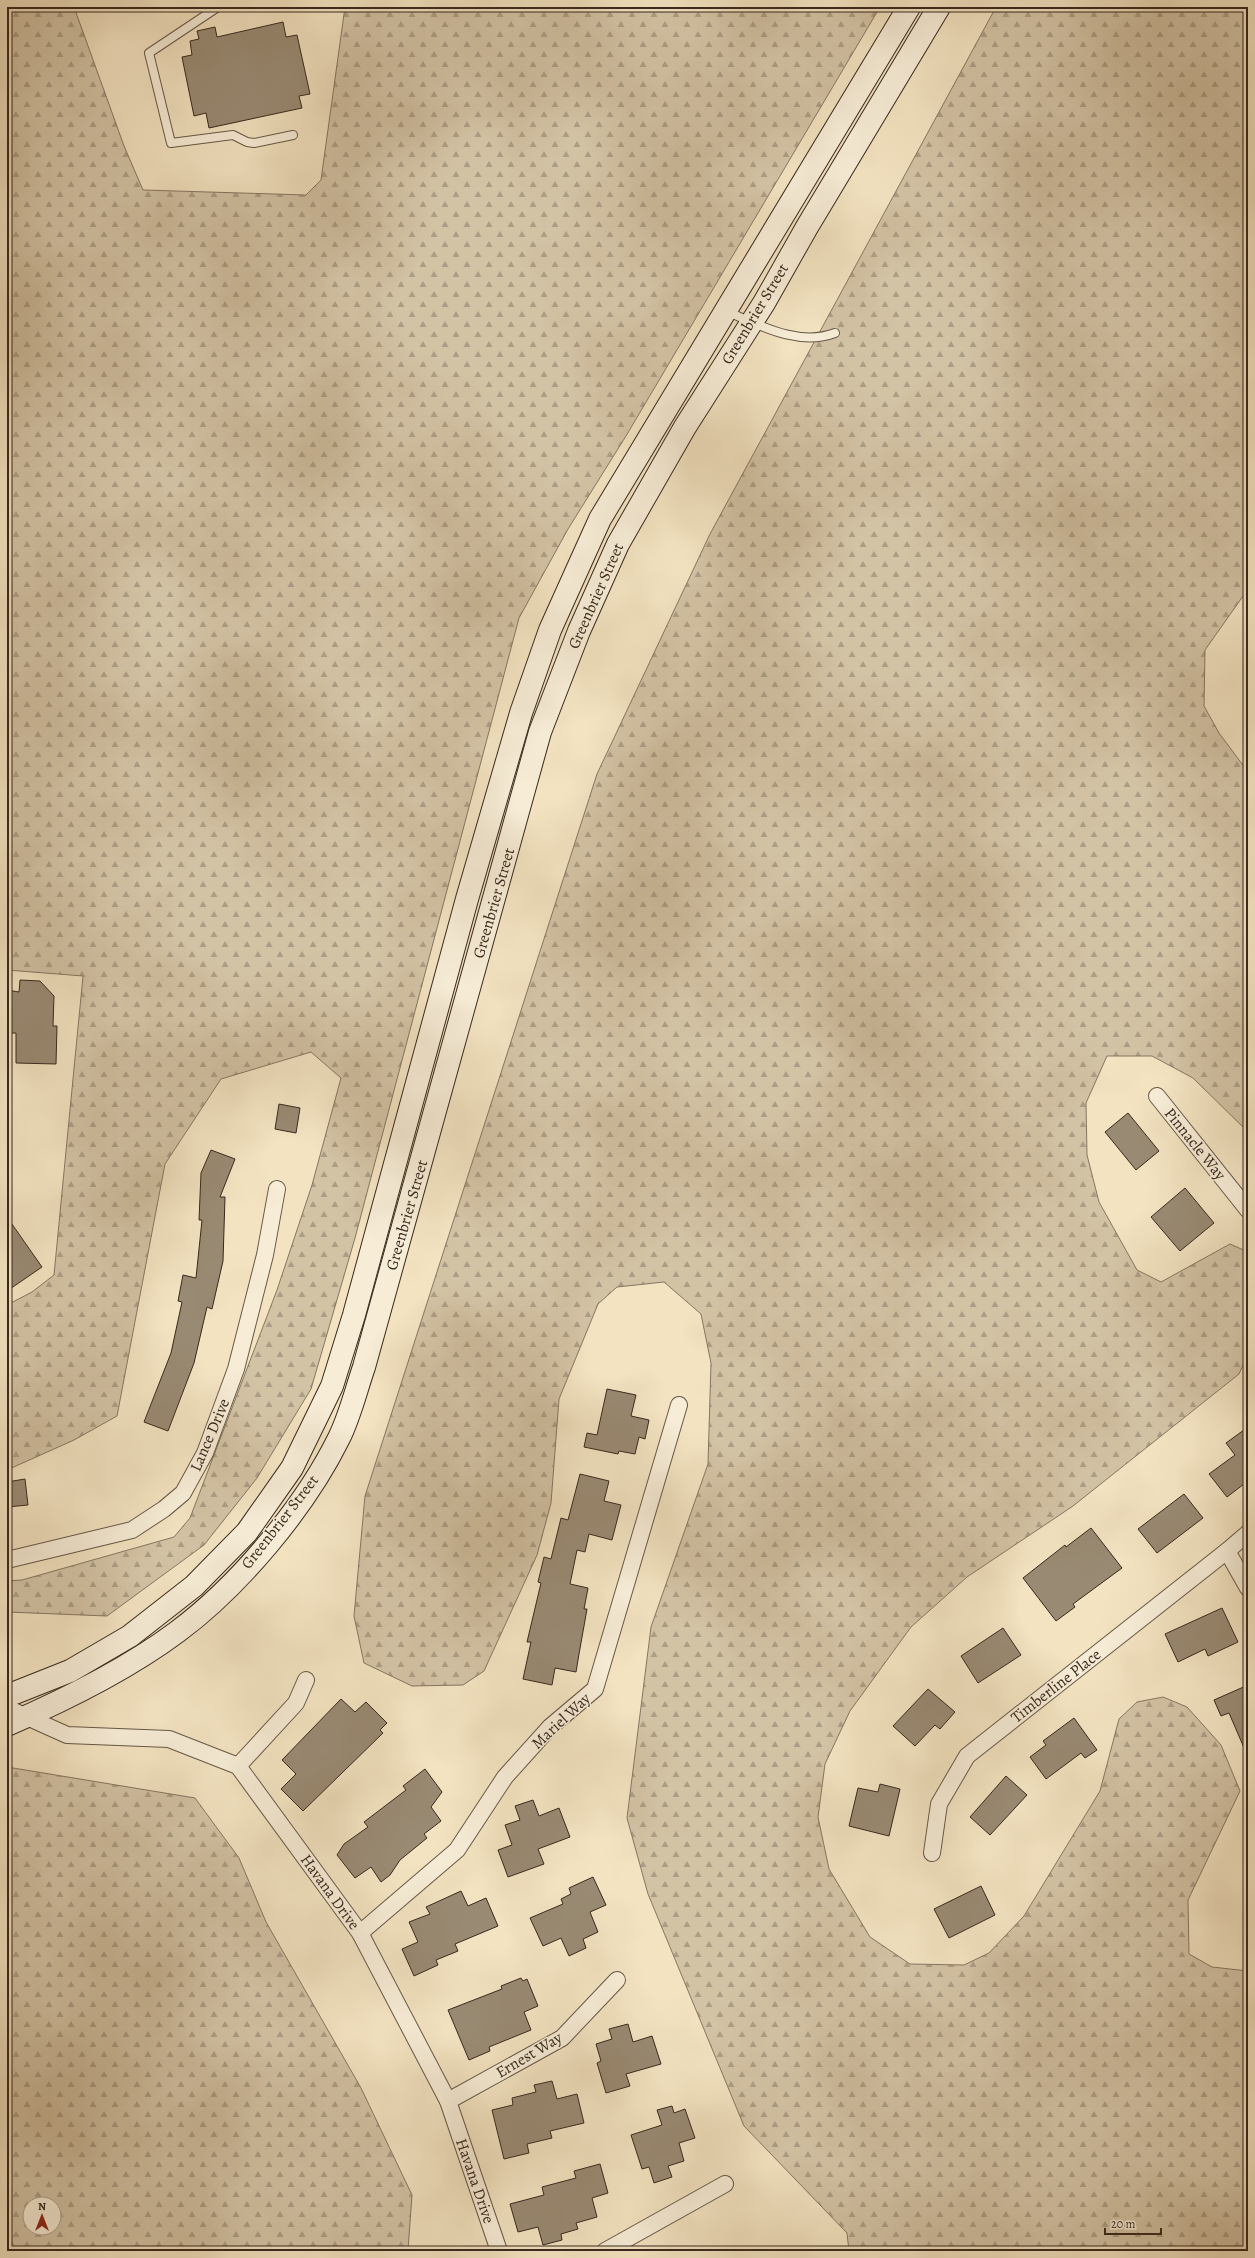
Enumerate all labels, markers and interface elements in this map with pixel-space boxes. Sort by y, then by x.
street label: Greenbrier Street [716,259,794,369]
street label: Greenbrier Street [563,539,629,653]
street label: Greenbrier Street [468,845,520,961]
street label: Pinnacle Way [1159,1103,1231,1185]
street label: Greenbrier Street [381,1157,433,1273]
street label: Lance Drive [185,1395,235,1475]
street label: Greenbrier Street [236,1470,324,1574]
street label: Timberline Place [1006,1644,1106,1728]
street label: Mariel Way [527,1687,596,1754]
street label: Havana Drive [295,1850,365,1934]
street label: Ernest Way [492,2026,567,2083]
street label: Havana Drive [450,2136,500,2226]
north arrow [22,2196,62,2236]
text: N [38,2199,46,2214]
scale bar [1105,2210,1161,2236]
text: 20 m [1111,2216,1135,2232]

